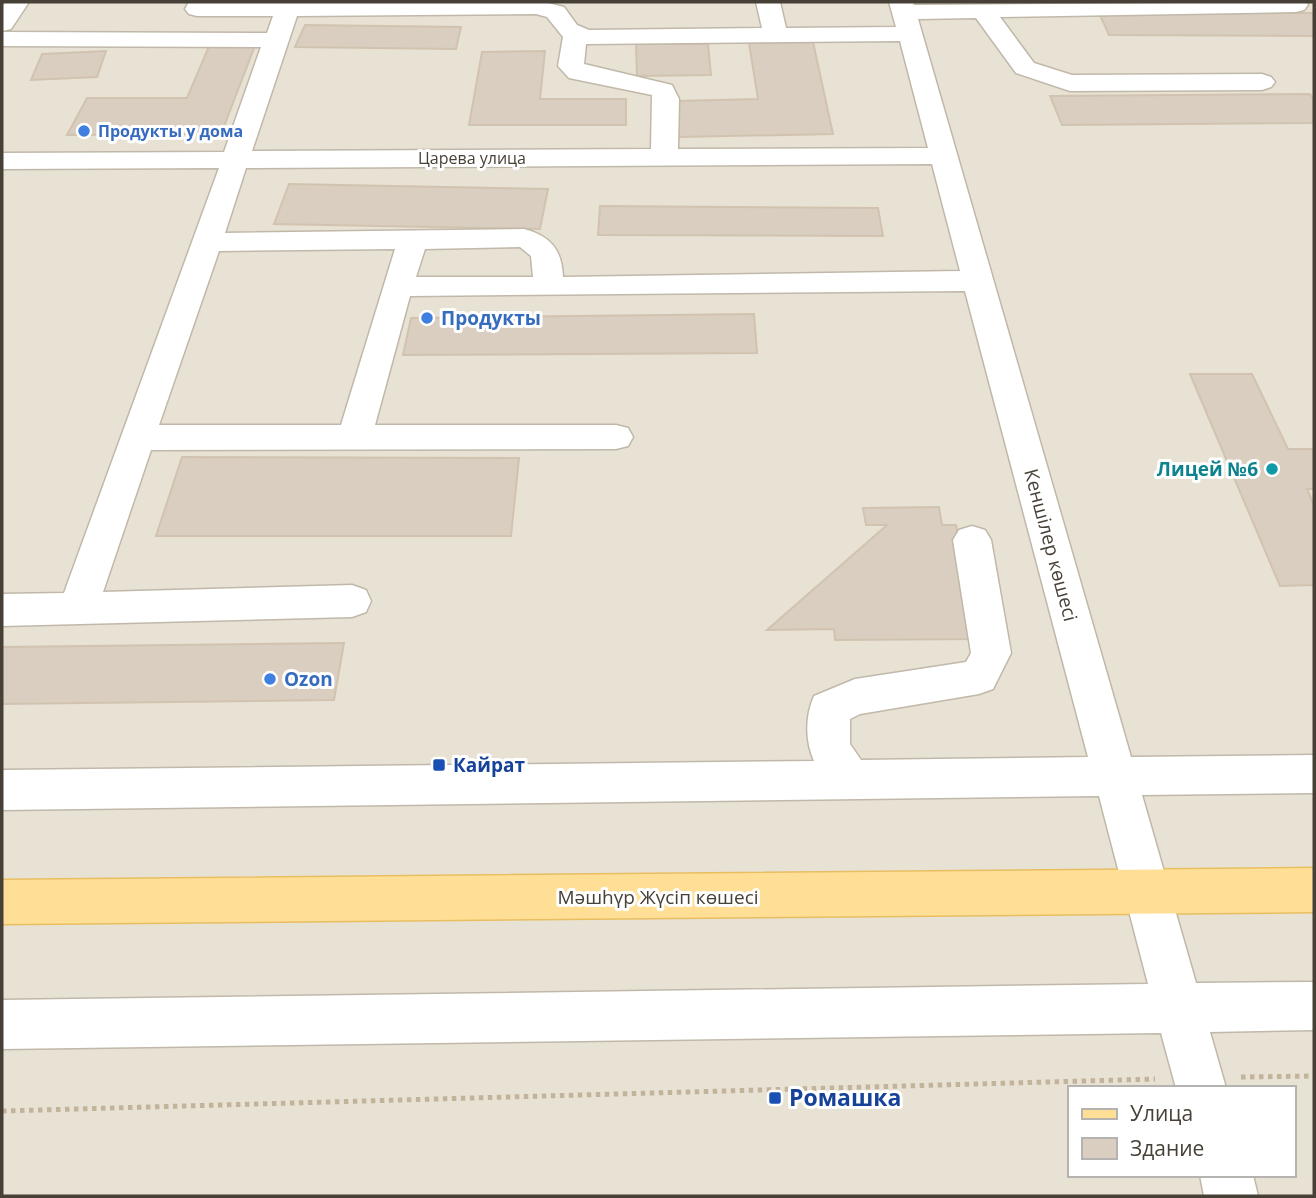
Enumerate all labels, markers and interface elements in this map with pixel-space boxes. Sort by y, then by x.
place label: Продукты у дома [98,120,243,142]
marker: Продукты у дома [76,123,92,139]
street label: Царева улица [418,147,526,169]
place label: Продукты [441,305,541,331]
marker: Продукты [419,310,435,326]
place label: Лицей №6 [1157,456,1258,482]
marker: Лицей №6 [1264,461,1280,477]
street label: Кеншілер көшесі [1018,466,1084,624]
place label: Ozon [284,666,333,692]
marker: Ozon [262,671,278,687]
place label: Кайрат [453,752,525,778]
marker: Кайрат [431,757,447,773]
street label: Мәшһүр Жүсіп көшесі [557,884,759,910]
place label: Ромашка [789,1081,901,1113]
legend [1068,1086,1295,1177]
marker: Ромашка [767,1090,783,1106]
text: Улица [1130,1099,1193,1127]
text: Здание [1130,1134,1204,1162]

